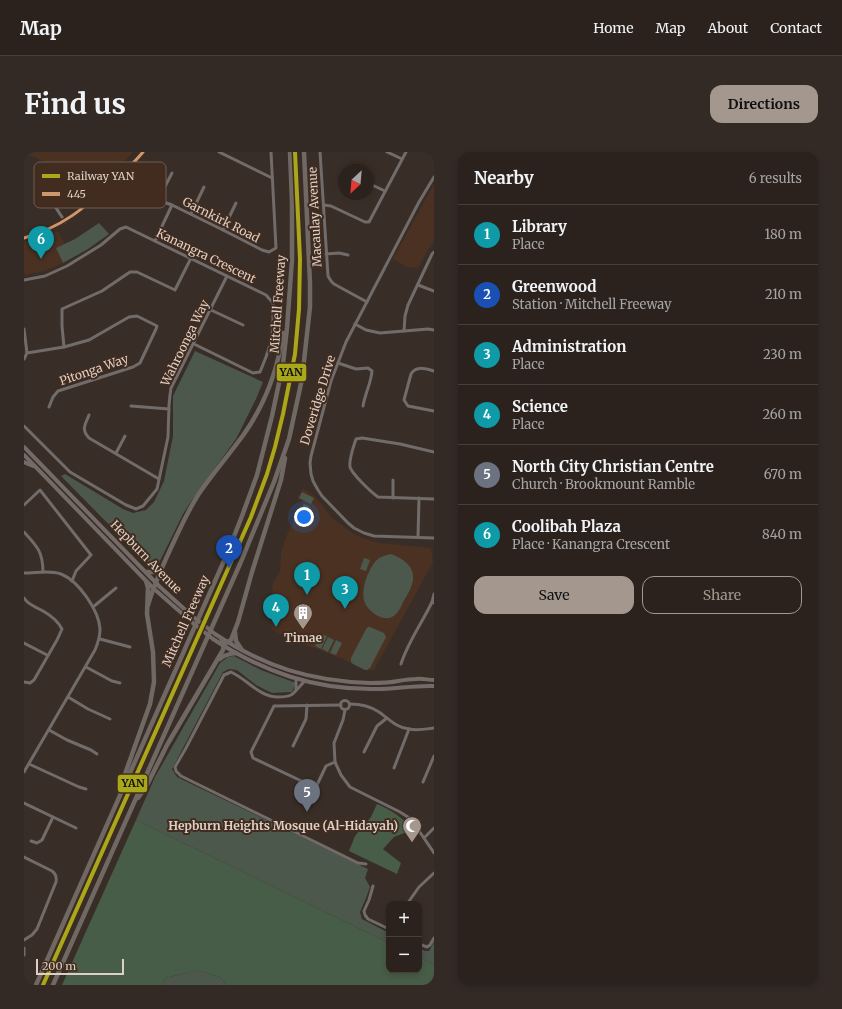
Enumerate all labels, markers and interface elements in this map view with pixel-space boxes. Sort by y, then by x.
text: Map [20,16,62,40]
text: Home [593,19,634,37]
text: Map [656,19,685,37]
text: About [707,19,748,37]
text: Contact [770,19,822,37]
button: Directions [710,85,818,123]
text: Find us [24,86,126,122]
legend [34,162,166,208]
north arrow [338,164,374,200]
street label: Macaulay Avenue [304,167,325,267]
text: Nearby [474,167,534,189]
text: Railway YAN [67,169,135,183]
text: 6 results [749,170,802,187]
text: 445 [67,187,86,201]
street label: Garnkirk Road [180,194,262,245]
text: Library [512,217,567,236]
street label: Kanangra Crescent [154,225,259,286]
pin: 6 [28,226,54,259]
text: 1 [484,226,490,243]
text: 180 m [764,226,802,243]
text: Place [512,236,545,253]
street label: Mitchell Freeway [267,254,288,354]
text: Greenwood [512,277,596,296]
text: 2 [483,286,491,303]
text: 210 m [765,286,802,303]
text: Station · Mitchell Freeway [512,296,672,313]
street label: Wahroonga Way [157,297,212,389]
text: Administration [512,337,626,356]
text: 3 [483,346,491,363]
text: 230 m [763,346,802,363]
street label: Pitonga Way [57,351,130,388]
street label: Doveridge Drive [297,353,338,447]
text: Place [512,356,545,373]
line badge: YAN [276,363,307,382]
text: YAN [278,365,303,379]
text: Science [512,397,568,416]
text: 4 [483,406,491,423]
text: 260 m [762,406,802,423]
text: Place [512,416,545,433]
text: North City Christian Centre [512,457,714,476]
text: 5 [483,466,491,483]
text: 670 m [764,466,802,483]
text: Church · Brookmount Ramble [512,476,695,493]
your location [294,507,314,527]
street label: Hepburn Avenue [108,517,185,596]
text: Coolibah Plaza [512,517,621,536]
text: 6 [483,526,491,543]
text: 840 m [762,526,802,543]
pin: 2 [216,535,242,568]
text: Place · Kanangra Crescent [512,536,670,553]
pin: 1 [294,562,320,595]
street label: Mitchell Freeway [159,573,212,669]
pin: 3 [332,576,358,609]
button: Save [474,576,634,614]
button: Share [642,576,802,614]
pin: 4 [263,594,289,627]
building icon: Timae [292,602,314,630]
place label: Timae [284,630,322,645]
line badge: YAN [117,774,148,793]
text: YAN [120,776,145,790]
pin: 5 [294,779,320,812]
mosque icon: Hepburn Heights Mosque (Al-Hidayah) [401,815,423,843]
place label: Hepburn Heights Mosque (Al-Hidayah) [168,818,398,833]
map controls [386,901,422,973]
button: + [386,901,422,937]
button: − [386,937,422,973]
scale bar [36,957,124,976]
text: 200 m [42,959,76,973]

